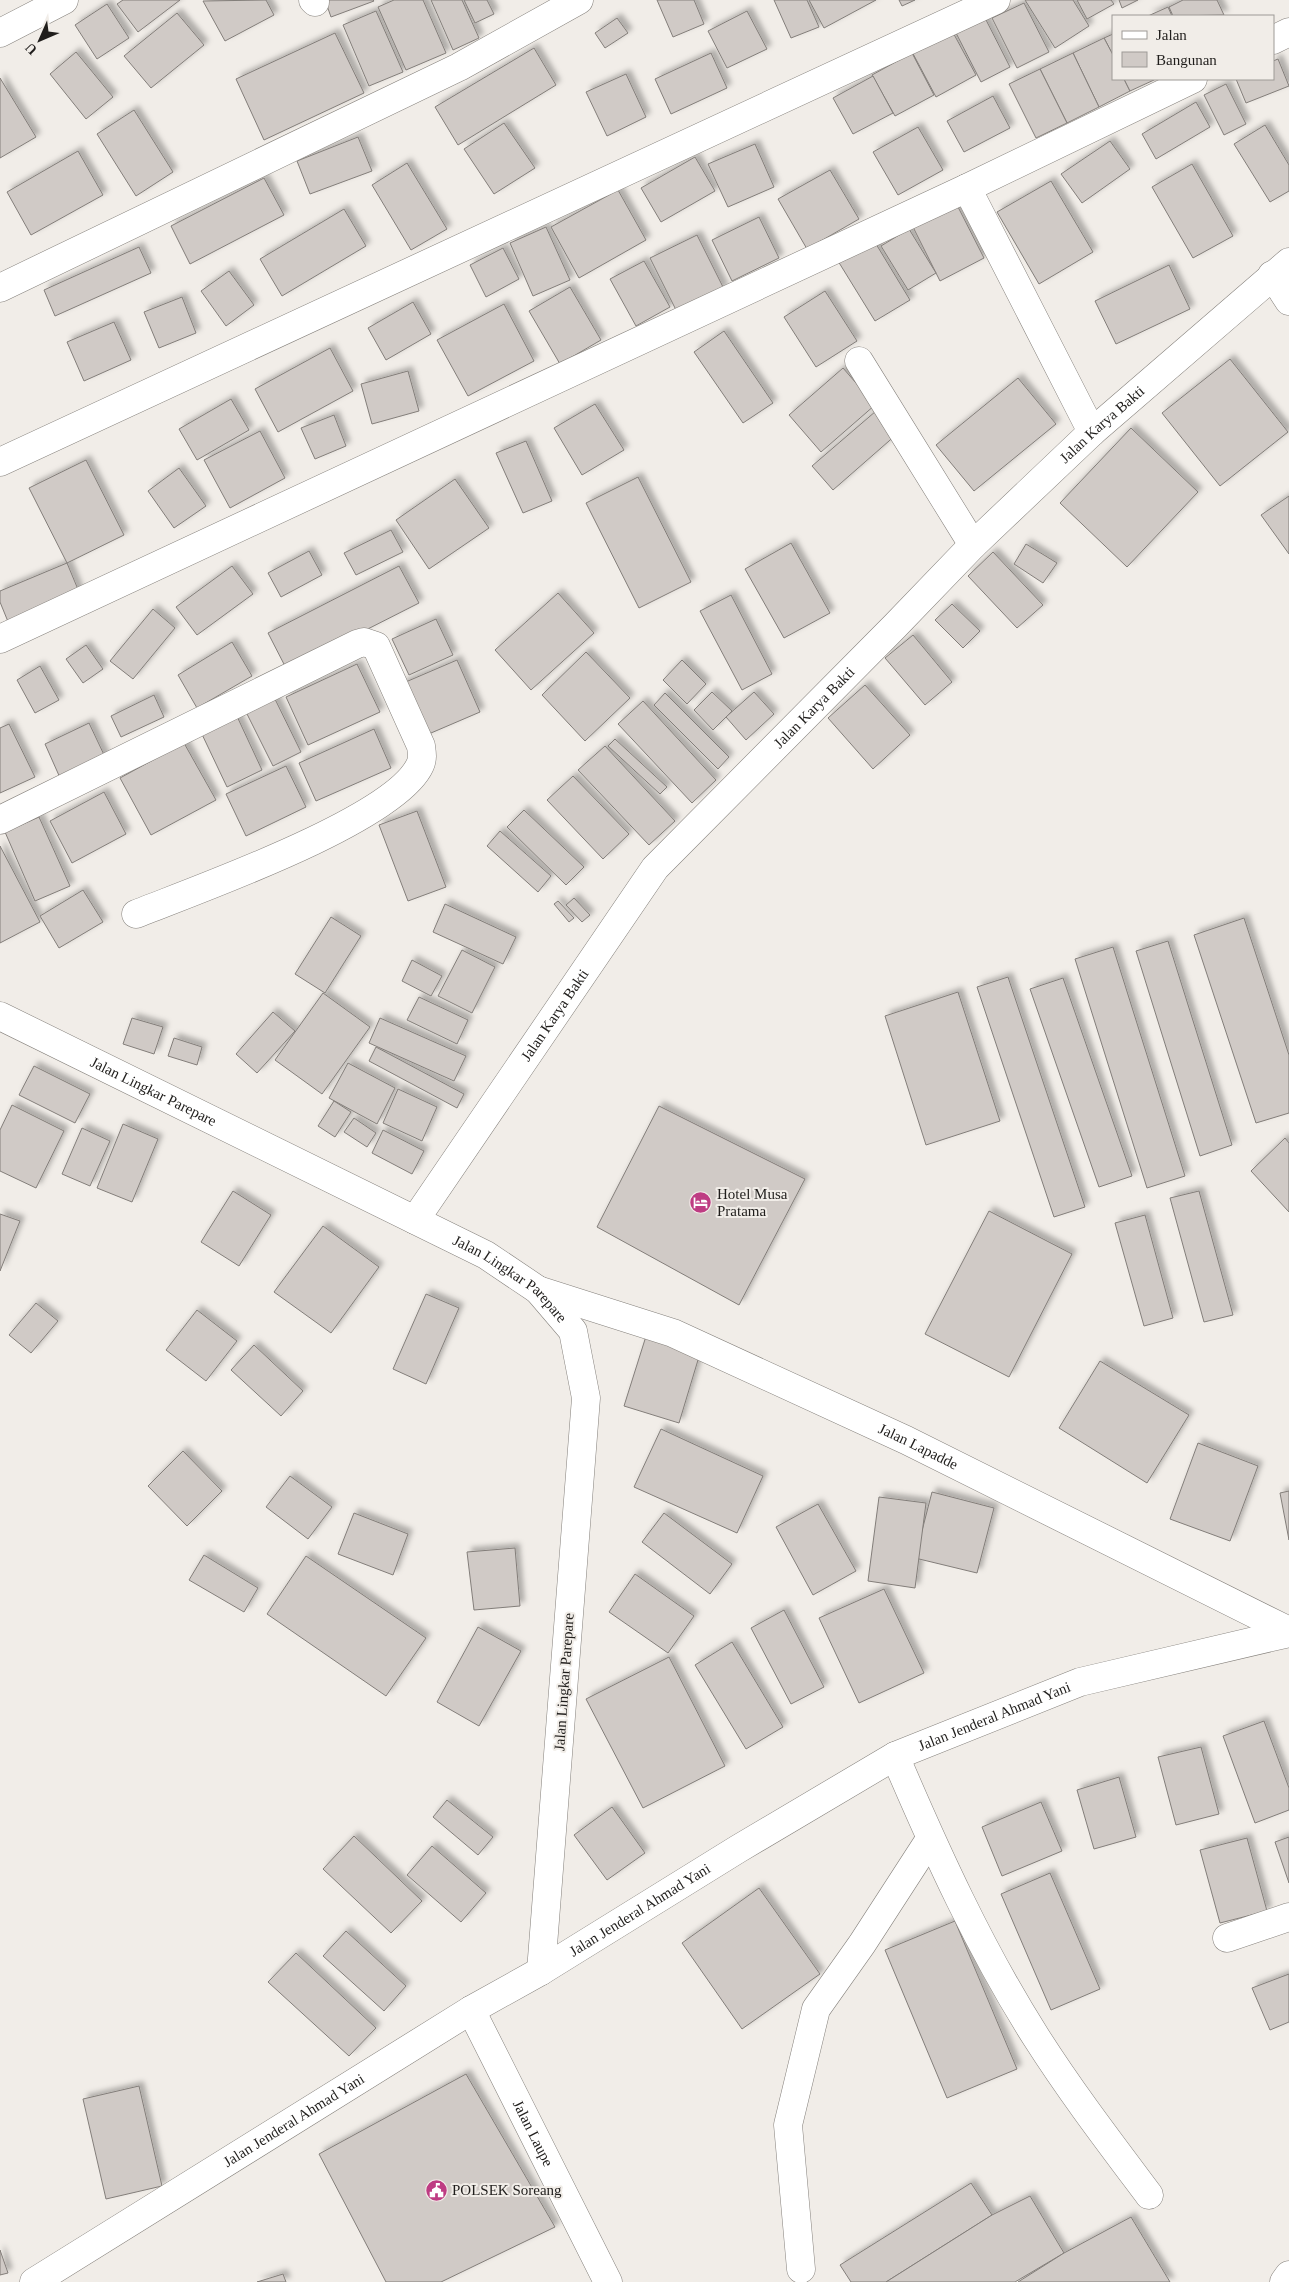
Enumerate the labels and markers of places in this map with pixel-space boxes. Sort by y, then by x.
place label: Hotel Musa Pratama [717,1186,788,1219]
hotel icon: Hotel Musa Pratama [689,1191,713,1215]
public building icon: POLSEK Soreang [424,2178,448,2202]
place label: POLSEK Soreang [452,2182,562,2198]

